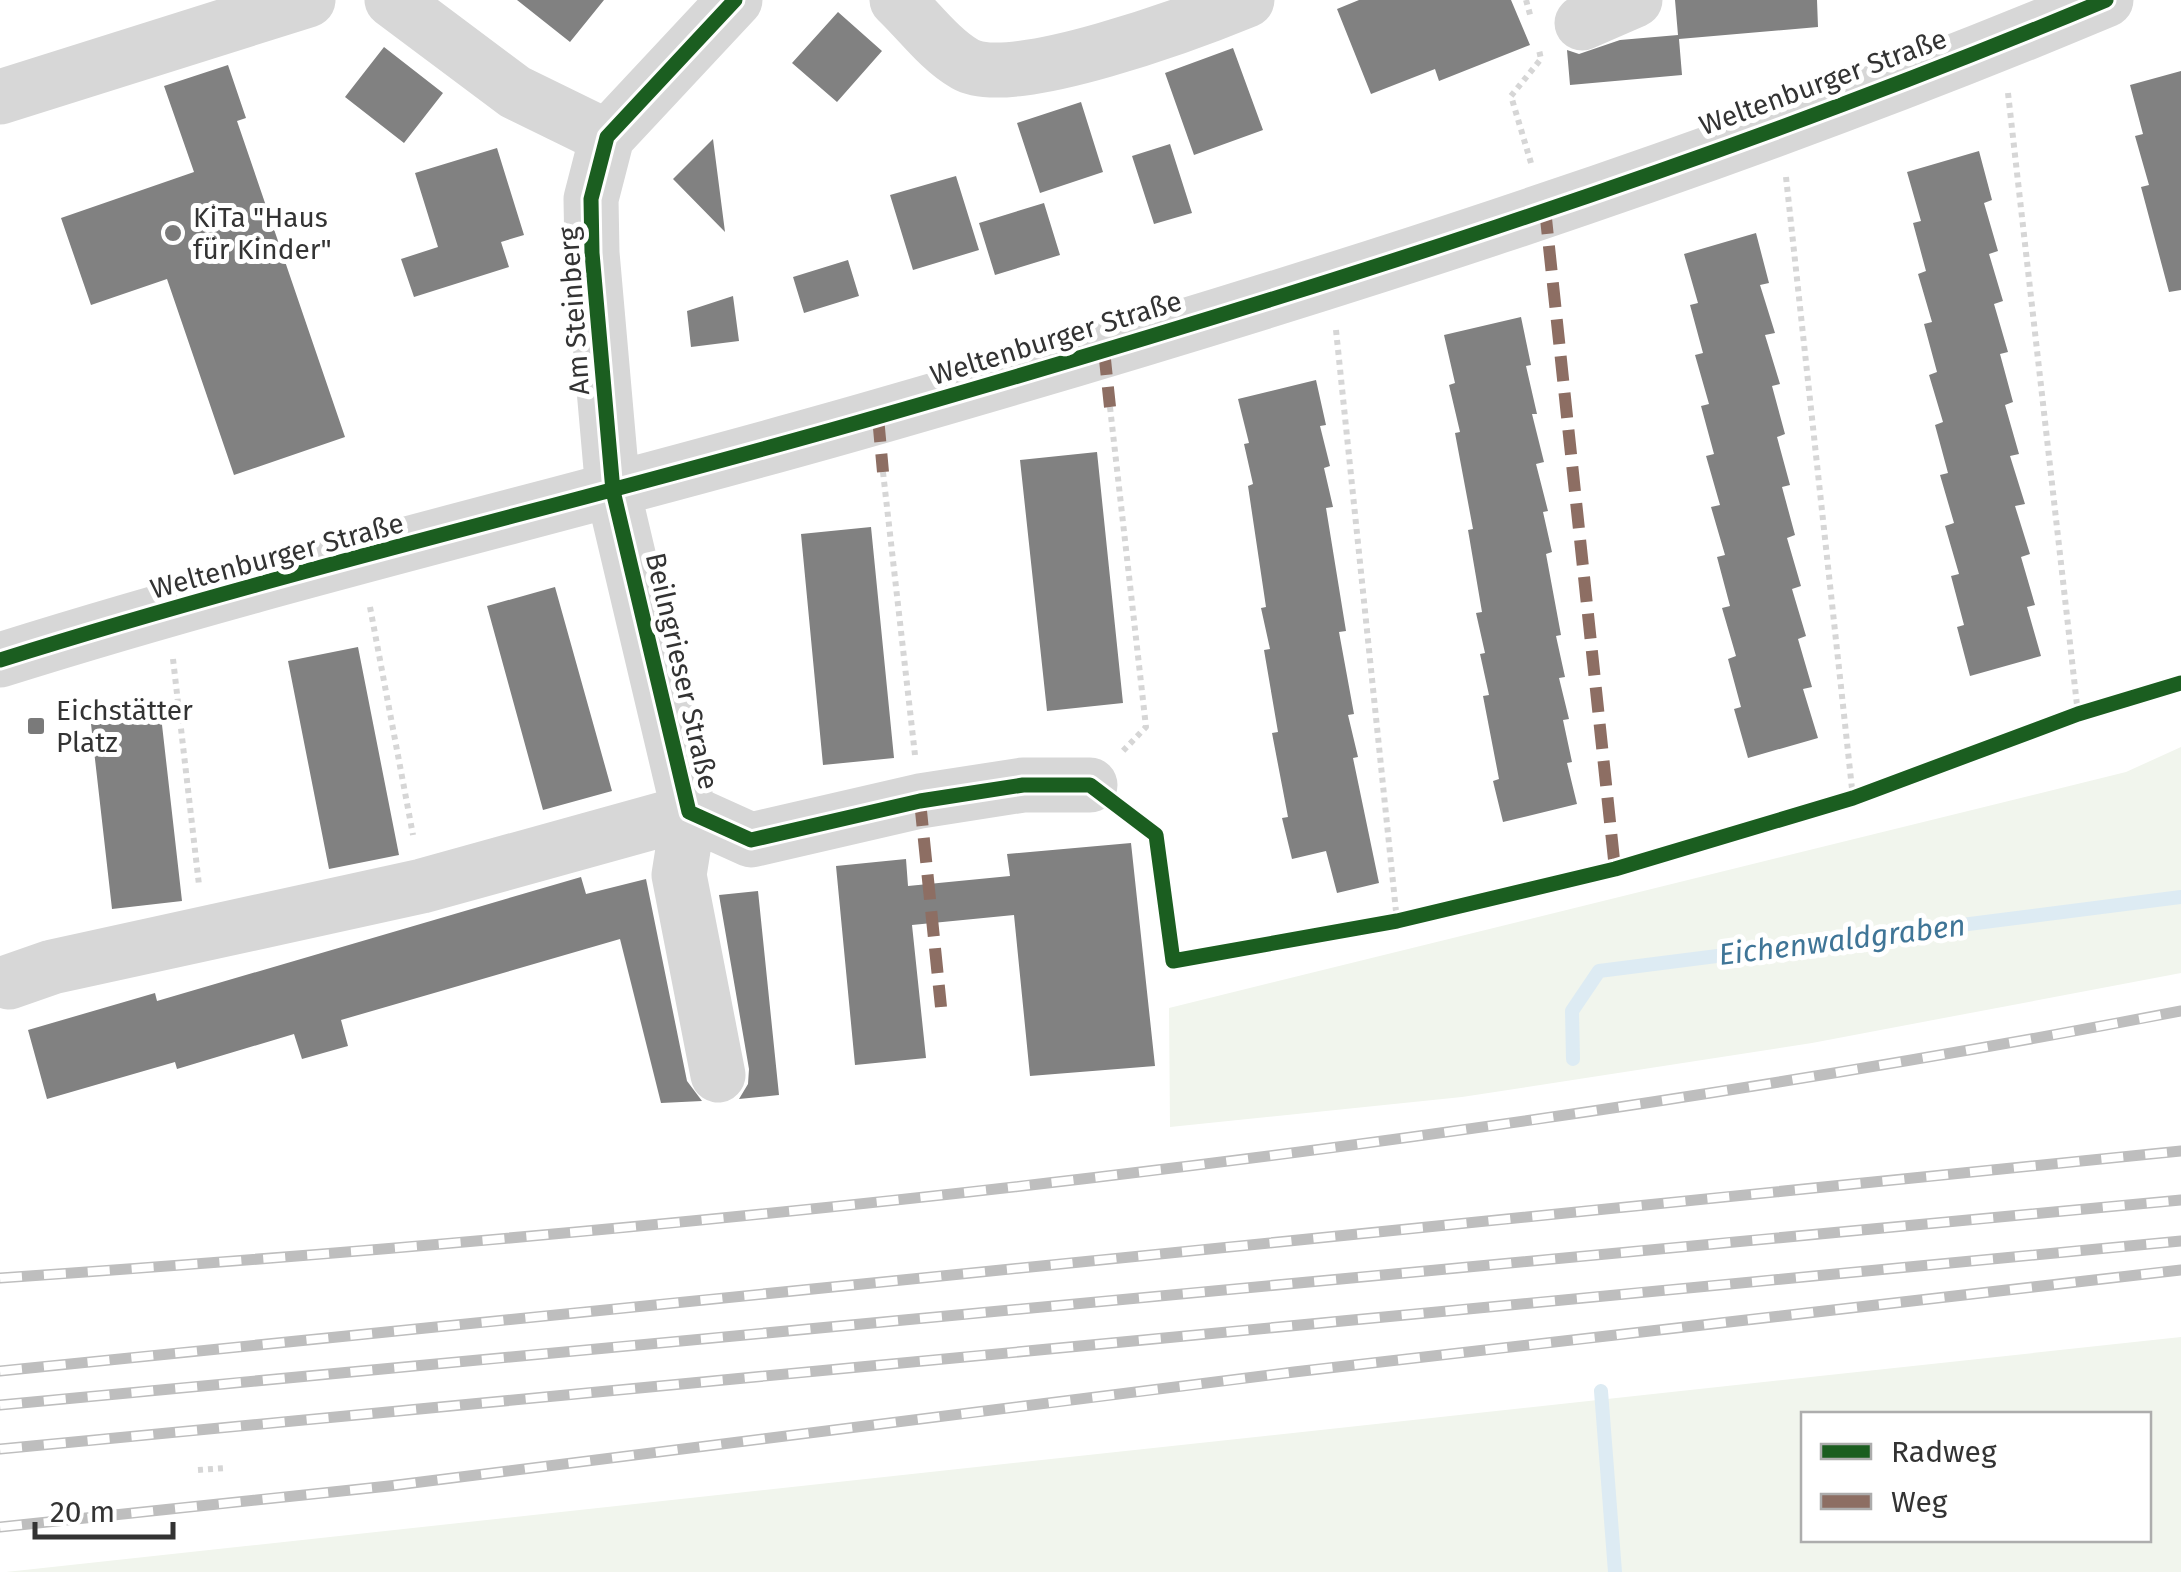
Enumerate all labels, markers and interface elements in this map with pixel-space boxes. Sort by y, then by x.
street label: Weltenburger Straße [1695,22,1951,142]
place label: KiTa "Haus für Kinder" [193,201,332,266]
marker: KiTa "Haus für Kinder" [162,222,184,244]
street label: Am Steinberg [552,225,596,396]
street label: Weltenburger Straße [926,284,1186,392]
street label: Weltenburger Straße [147,506,407,606]
street label: Beilngrieser Straße [639,549,725,793]
place label: Eichstätter Platz [56,694,193,759]
marker: Eichstätter Platz [25,715,47,737]
water label: Eichenwaldgraben [1716,907,1968,973]
legend [1801,1412,2151,1542]
text: Radweg [1891,1434,1997,1470]
scale bar [35,1477,172,1539]
text: Weg [1891,1484,1948,1520]
text: 20 m [50,1494,115,1530]

